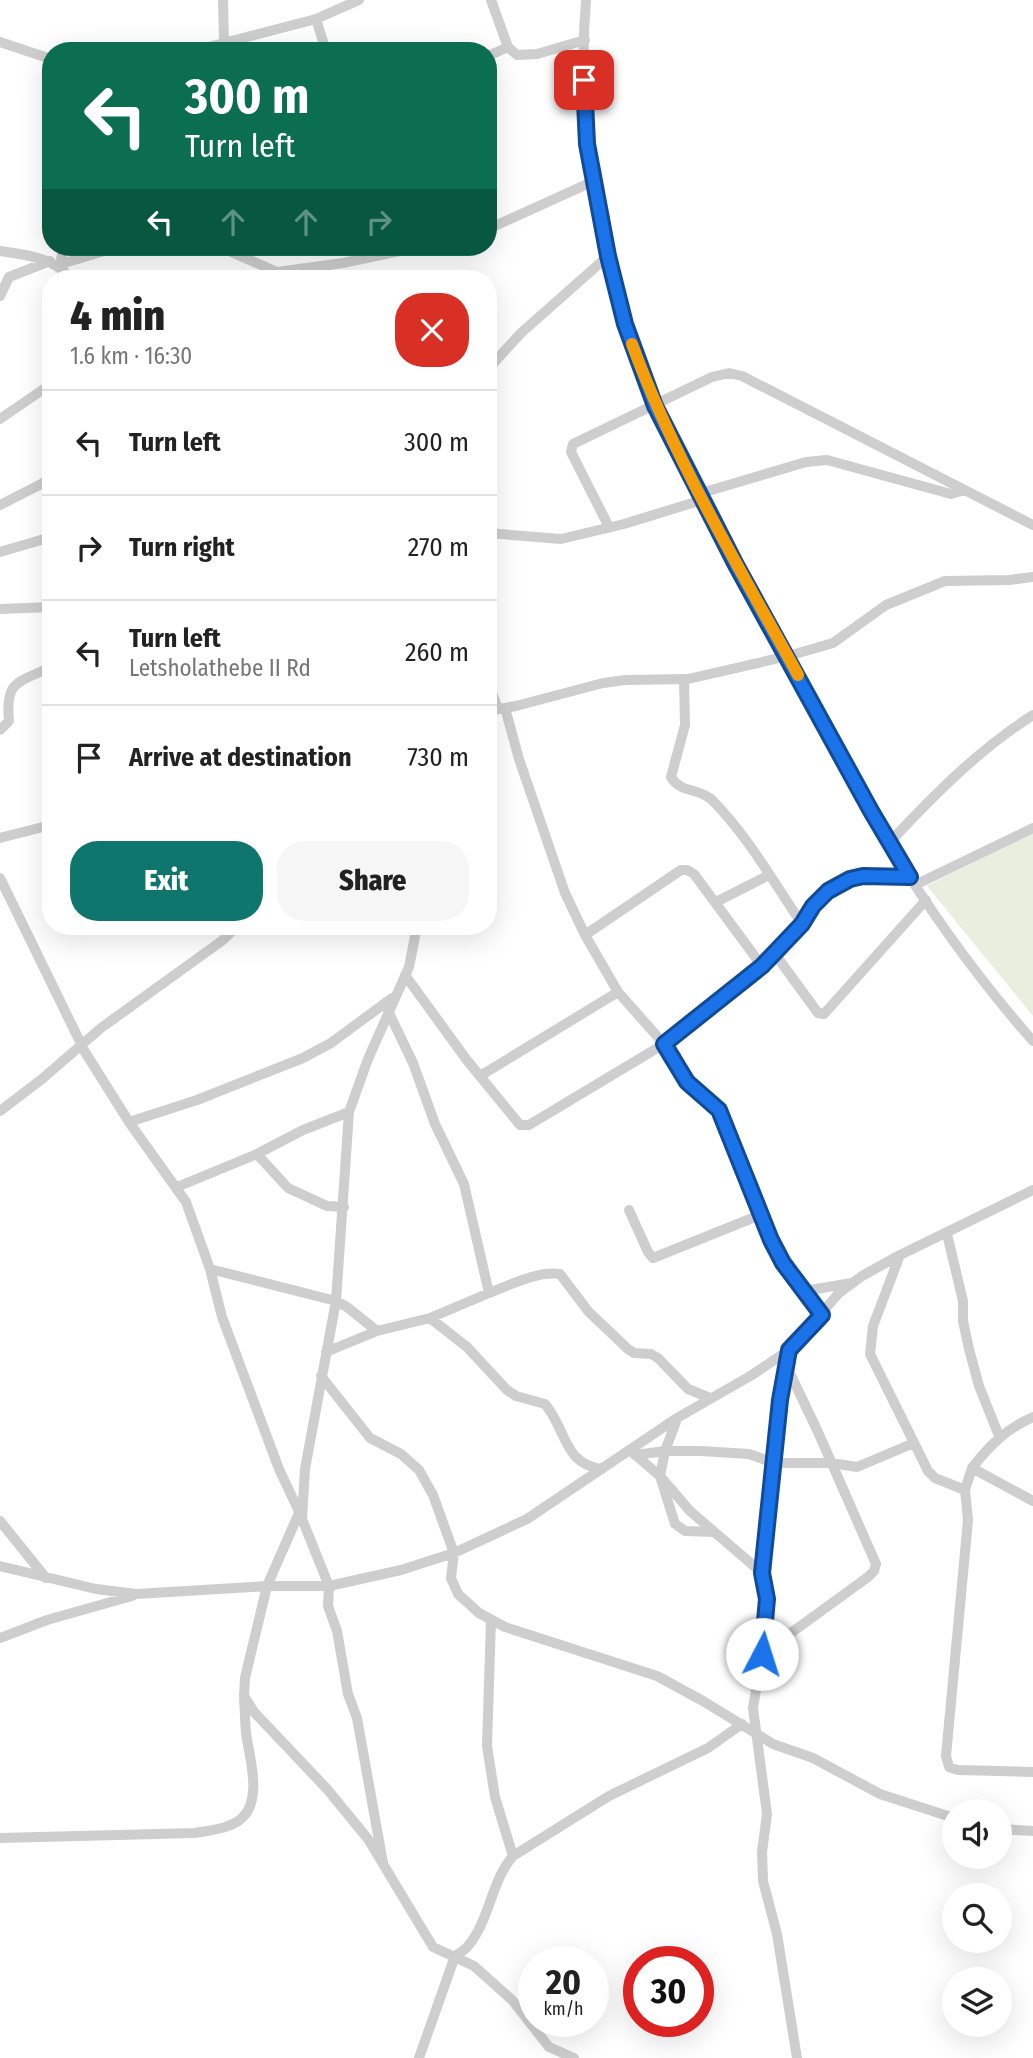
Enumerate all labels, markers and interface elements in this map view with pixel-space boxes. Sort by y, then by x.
pin [554,50,614,110]
icon: arrive [565,61,603,99]
text: 300 m [185,67,309,126]
icon: left [70,70,161,161]
text: Turn left [185,127,295,165]
icon: left [141,203,179,241]
icon: ahead [214,203,252,241]
icon: ahead [287,203,325,241]
icon: right [360,203,398,241]
text: 4 min [70,291,165,341]
button: close [395,293,469,367]
text: 1.6 km · 16:30 [70,342,192,370]
icon: left [70,424,108,462]
text: Turn left [129,427,221,458]
text: 300 m [404,427,469,458]
icon: right [70,529,108,567]
text: Turn right [129,532,235,563]
text: 270 m [408,532,469,563]
text: Turn left [129,623,221,654]
icon: left [70,634,108,672]
text: 260 m [405,637,469,668]
text: Letsholathebe II Rd [129,654,311,682]
icon: arrive [70,739,108,777]
text: Arrive at destination [129,742,352,773]
text: 730 m [407,742,469,773]
button: Exit [70,841,263,921]
button: Share [277,841,469,921]
position arrow [725,1617,799,1691]
map controls [942,1799,1012,2037]
button: sound [942,1799,1012,1869]
button: search [942,1883,1012,1953]
speed limit sign: 30 [623,1946,714,2037]
text: 20 [546,1961,581,2003]
button: layers [942,1967,1012,2037]
text: km/h [543,1998,584,2020]

